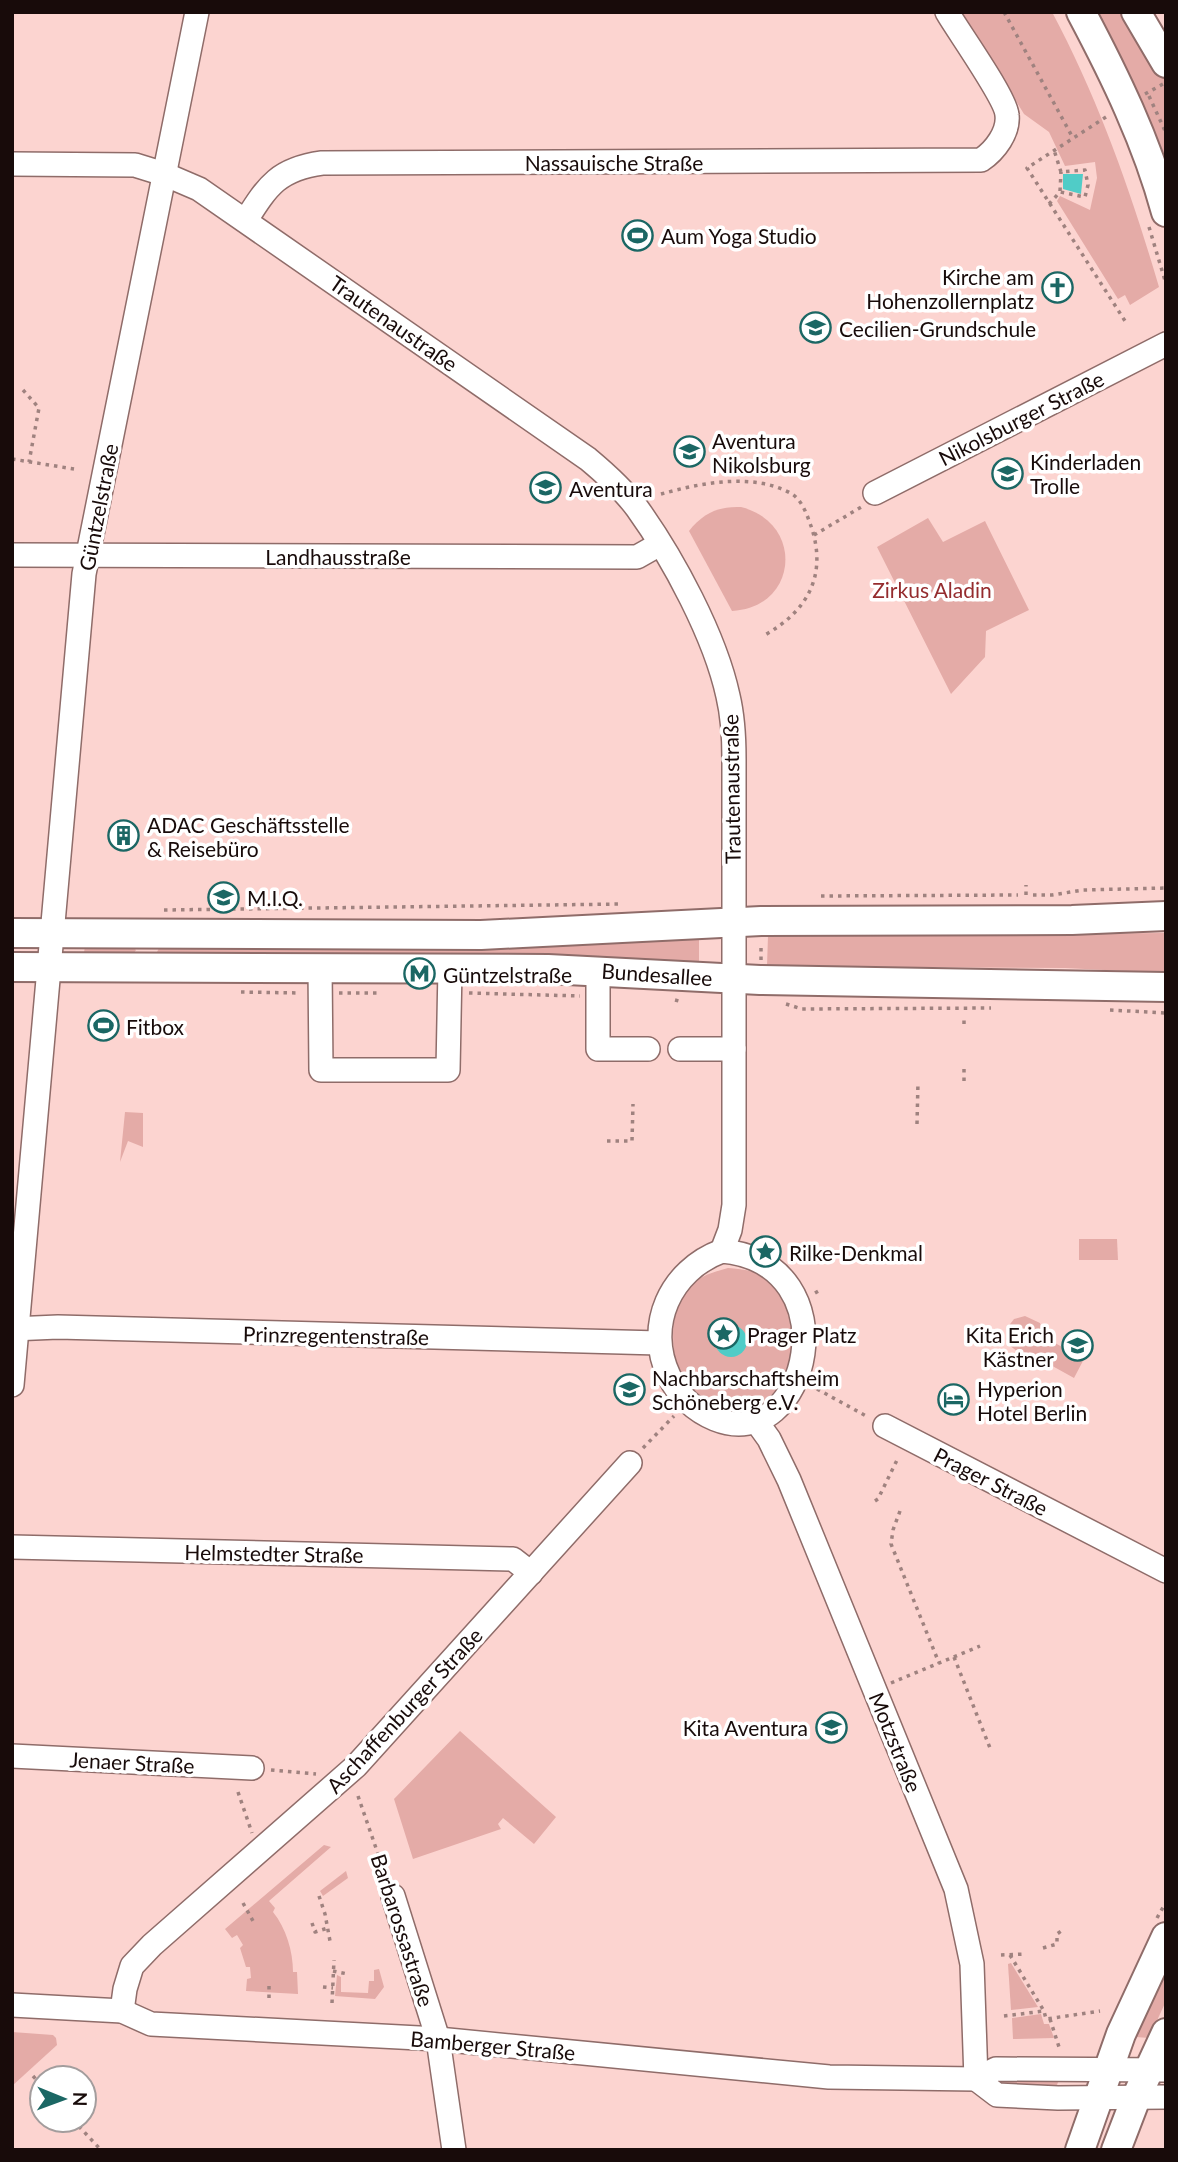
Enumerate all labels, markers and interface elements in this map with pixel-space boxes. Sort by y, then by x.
street label: Nassauische Straße [525,150,703,175]
sports icon: Aum Yoga Studio [621,218,655,252]
place label: Aum Yoga Studio [661,223,817,248]
place label: Kirche am Hohenzollernplatz [866,264,1034,313]
street label: Trautenaustraße [325,270,463,376]
church icon: Kirche am Hohenzollernplatz [1040,271,1074,305]
school or university icon: Cecilien-Grundschule [799,311,833,345]
place label: Cecilien-Grundschule [839,316,1036,341]
street label: Nikolsburger Straße [934,366,1108,470]
place label: Aventura Nikolsburg [712,428,811,477]
school or university icon: Aventura Nikolsburg [672,435,706,469]
street label: Güntzelstraße [73,441,123,573]
place label: Kinderladen Trolle [1030,449,1141,498]
school or university icon: Kinderladen Trolle [990,456,1024,490]
school or university icon: Aventura [529,471,563,505]
place label: Aventura [569,476,653,501]
street label: Landhausstraße [265,544,411,569]
park label: Zirkus Aladin [872,577,992,602]
street label: Trautenaustraße [717,714,745,864]
place label: ADAC Geschäftsstelle & Reisebüro [147,812,350,861]
building icon: ADAC Geschäftsstelle & Reisebüro [107,819,141,853]
school or university icon: M.I.Q. [207,880,241,914]
place label: M.I.Q. [247,885,303,910]
metro station icon: Güntzelstraße [403,957,437,991]
street label: Bundesallee [601,958,713,990]
place label: Güntzelstraße [443,962,572,987]
sports icon: Fitbox [86,1009,120,1043]
place label: Fitbox [126,1014,185,1039]
place icon: Rilke-Denkmal [749,1235,783,1269]
place label: Rilke-Denkmal [789,1240,923,1265]
place icon: Prager Platz [707,1317,741,1351]
street label: Prinzregentenstraße [243,1321,429,1349]
place label: Prager Platz [747,1322,857,1347]
place label: Kita Erich Kästner [965,1322,1054,1371]
school or university icon: Kita Erich Kästner [1060,1329,1094,1363]
place label: Nachbarschaftsheim Schöneberg e.V. [652,1365,839,1414]
school or university icon: Nachbarschaftsheim Schöneberg e.V. [612,1372,646,1406]
place label: Hyperion Hotel Berlin [977,1376,1087,1425]
hotel icon: Hyperion Hotel Berlin [937,1383,971,1417]
street label: Prager Straße [930,1442,1052,1520]
street label: Helmstedter Straße [184,1539,364,1567]
street label: Aschaffenburger Straße [321,1622,487,1798]
street label: Motzstraße [865,1688,927,1796]
school or university icon: Kita Aventura [814,1710,848,1744]
place label: Kita Aventura [683,1715,808,1740]
street label: Jenaer Straße [69,1746,195,1778]
street label: Barbarossastraße [367,1850,439,2010]
street label: Bamberger Straße [410,2025,576,2065]
north arrow [28,2064,98,2134]
text: N [69,2092,92,2107]

